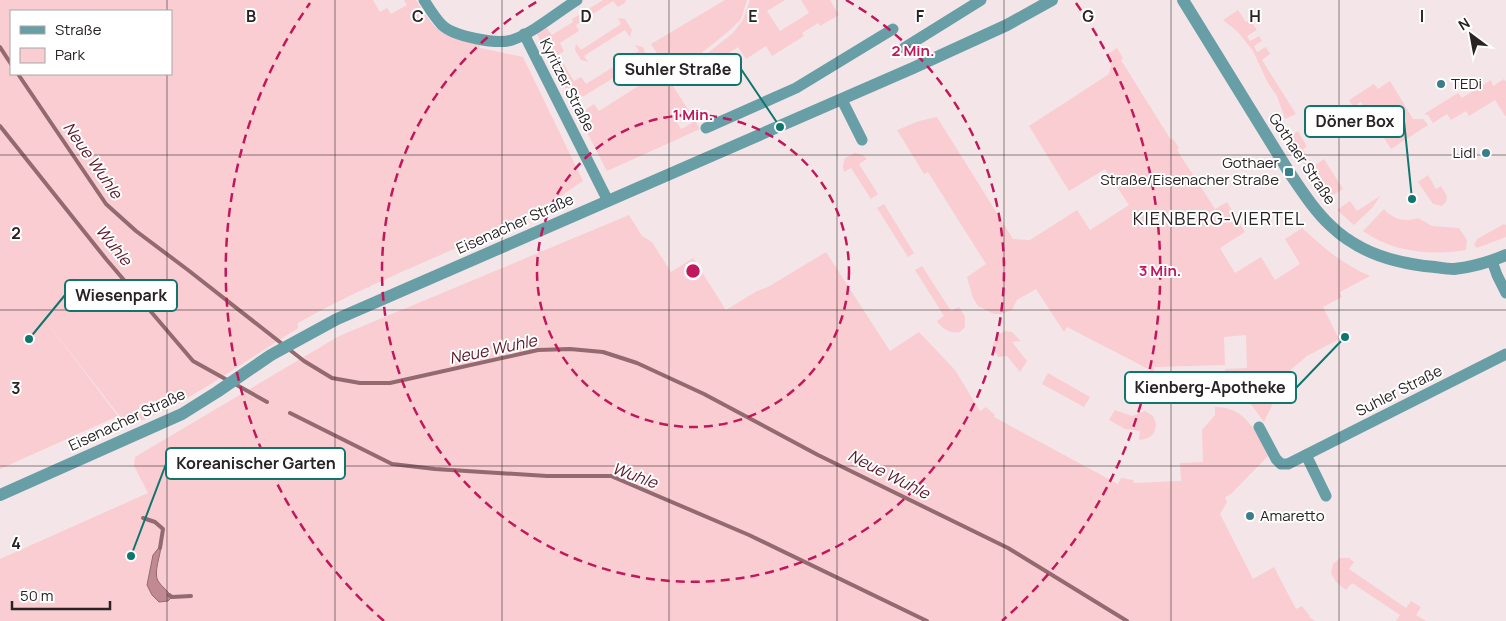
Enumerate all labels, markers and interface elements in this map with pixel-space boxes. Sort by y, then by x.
text: B [246,5,256,27]
text: C [412,5,424,27]
text: D [580,5,592,27]
text: E [748,5,758,27]
text: F [916,5,925,27]
text: G [1082,5,1094,27]
text: H [1249,5,1261,27]
text: I [1420,5,1424,27]
legend [10,10,172,75]
north arrow [1446,10,1496,60]
text: N [1455,13,1473,34]
text: Straße [55,19,102,40]
street label: Kyritzer Straße [535,35,600,135]
text: 2 Min. [892,40,934,61]
text: Park [55,44,85,65]
callout: Suhler Straße [614,54,741,85]
text: Suhler Straße [625,58,732,80]
place label: TEDi [1451,73,1482,94]
marker: TEDi [1435,78,1447,90]
text: 1 Min. [673,104,713,125]
callout: Döner Box [1305,106,1404,137]
street label: Gothaer Straße [1264,109,1341,209]
text: Döner Box [1316,110,1395,132]
water label: Neue Wuhle [58,117,128,204]
place label: Lidl [1452,142,1476,163]
marker: Lidl [1480,147,1492,159]
place label: Gothaer Straße/Eisenacher Straße [1100,152,1280,190]
marker: Gothaer Straße/Eisenacher Straße [1283,166,1295,178]
street label: Eisenacher Straße [453,188,577,259]
district label: KIENBERG-VIERTEL [1133,206,1305,230]
water label: Wuhle [91,220,138,271]
text: 2 [11,222,21,244]
text: 3 Min. [1139,260,1181,281]
centre of rings [684,262,702,280]
callout: Wiesenpark [65,280,177,311]
text: Wiesenpark [75,284,167,306]
water label: Neue Wuhle [447,329,540,369]
street label: Suhler Straße [1352,360,1446,421]
callout: Kienberg-Apotheke [1125,372,1296,403]
text: Kienberg-Apotheke [1134,376,1286,398]
text: 3 [11,377,21,399]
street label: Eisenacher Straße [65,383,189,456]
water label: Neue Wuhle [844,444,935,505]
callout: Koreanischer Garten [166,448,345,479]
text: Koreanischer Garten [176,452,336,474]
water label: Wuhle [609,457,662,494]
place label: Amaretto [1260,505,1325,526]
marker: Amaretto [1244,510,1256,522]
text: 4 [11,532,21,554]
scale bar [12,578,110,610]
text: 50 m [20,585,54,606]

